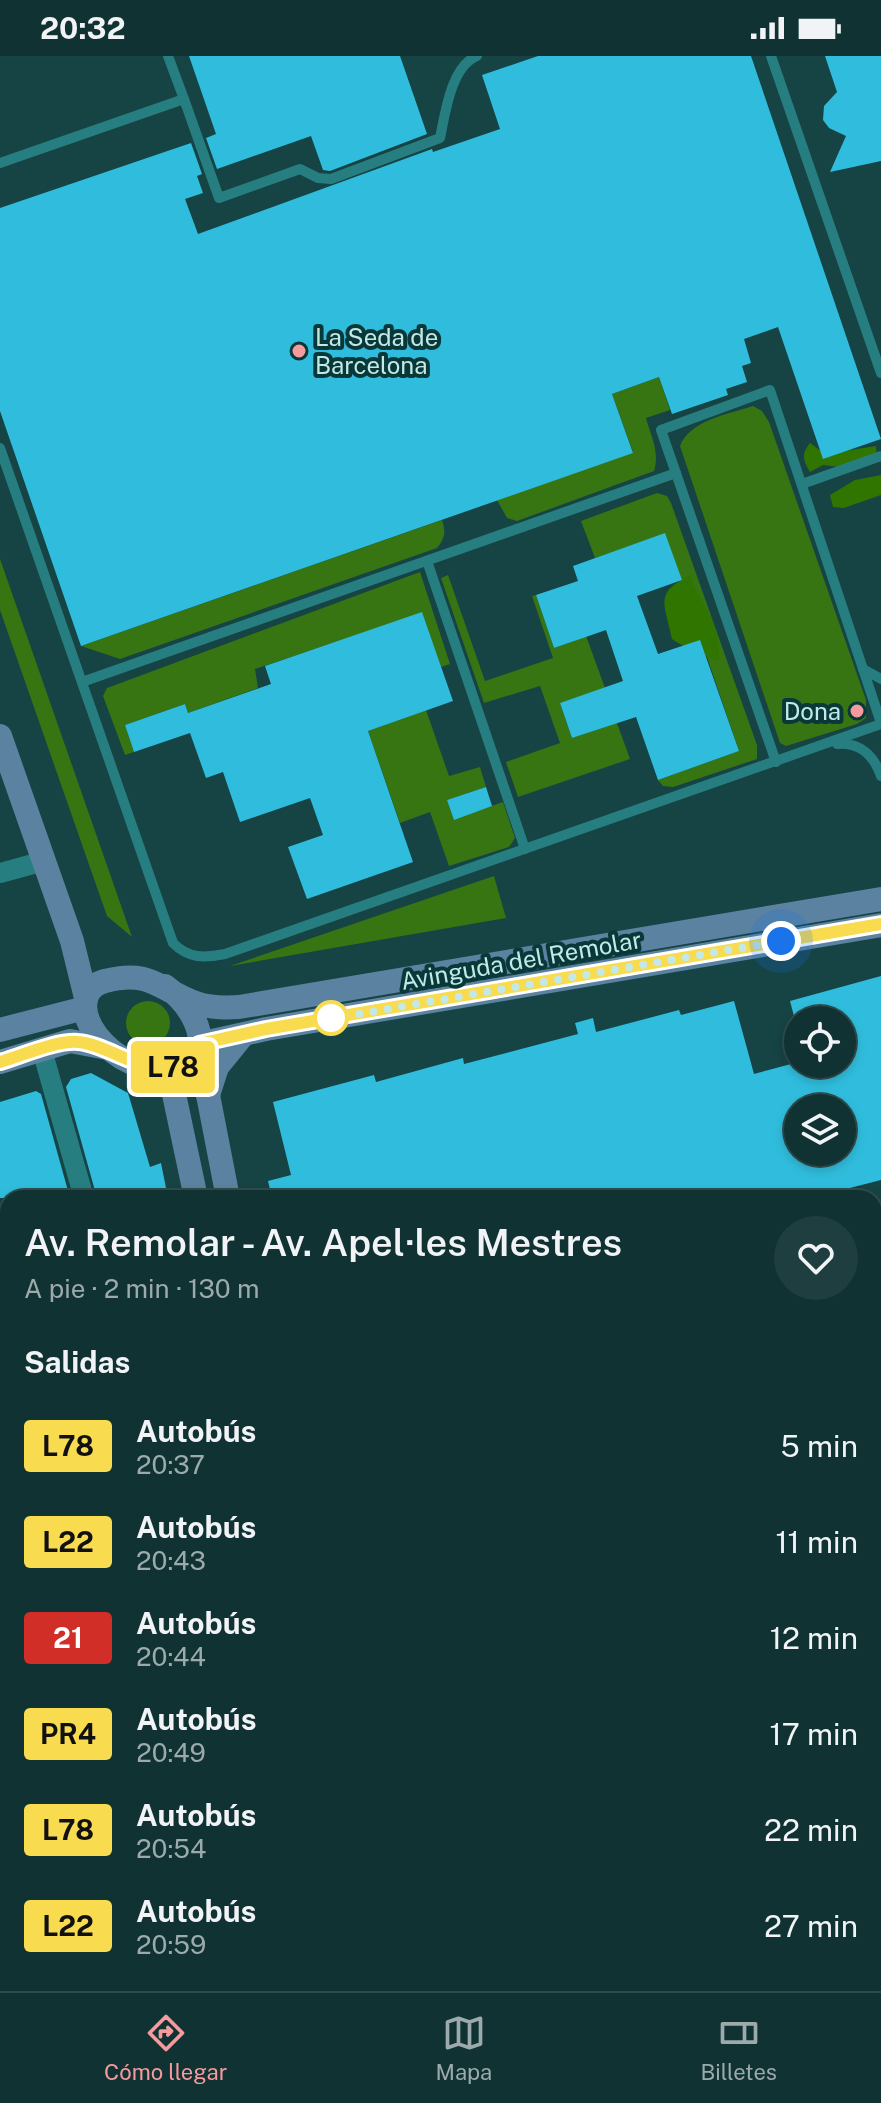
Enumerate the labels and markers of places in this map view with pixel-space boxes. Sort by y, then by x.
place label: La Seda de Barcelona [315,323,438,379]
marker: La Seda de Barcelona [290,342,308,360]
place label: Dona [784,697,841,725]
marker: Dona [848,702,866,720]
unlabelled marker [314,1001,348,1035]

